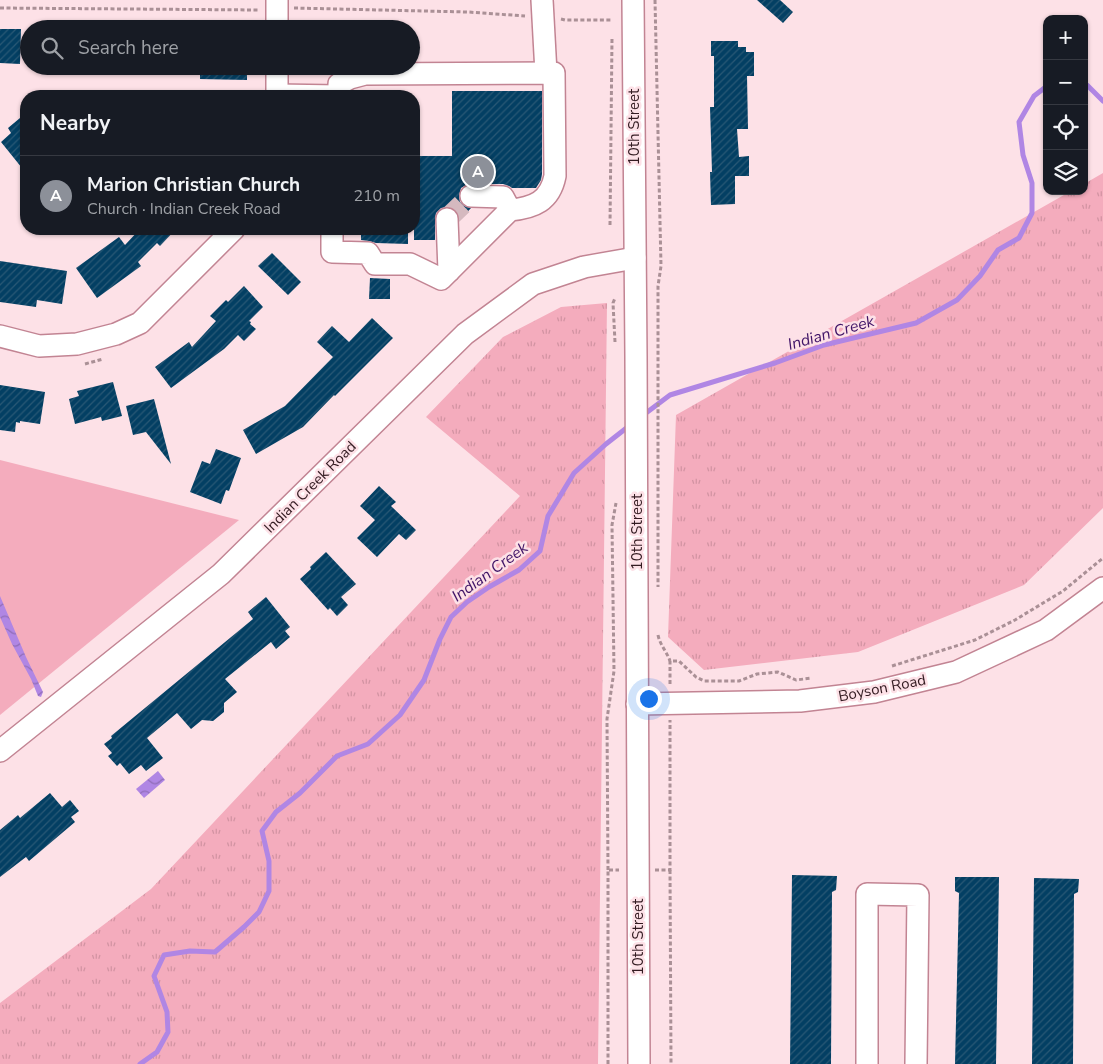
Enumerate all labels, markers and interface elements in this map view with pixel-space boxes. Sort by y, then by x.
map controls [1043,15,1088,195]
button: + [1043,15,1088,60]
search box [20,20,420,75]
icon: search [38,34,66,62]
text: Search here [78,35,179,61]
button: − [1043,60,1088,105]
street label: 10th Street [624,88,644,165]
button: locate [1043,105,1088,150]
text: Nearby [40,109,110,137]
button: layers [1043,150,1088,195]
pin: A [462,153,494,191]
text: Marion Christian Church [87,172,300,198]
text: A [50,185,62,207]
text: 210 m [353,185,400,207]
text: Church · Indian Creek Road [87,198,281,220]
water label: Indian Creek [785,310,878,356]
street label: Indian Creek Road [260,437,360,537]
street label: 10th Street [627,493,647,570]
water label: Indian Creek [447,536,533,607]
street label: Boyson Road [837,670,927,706]
your location [636,686,662,712]
street label: 10th Street [628,898,648,975]

